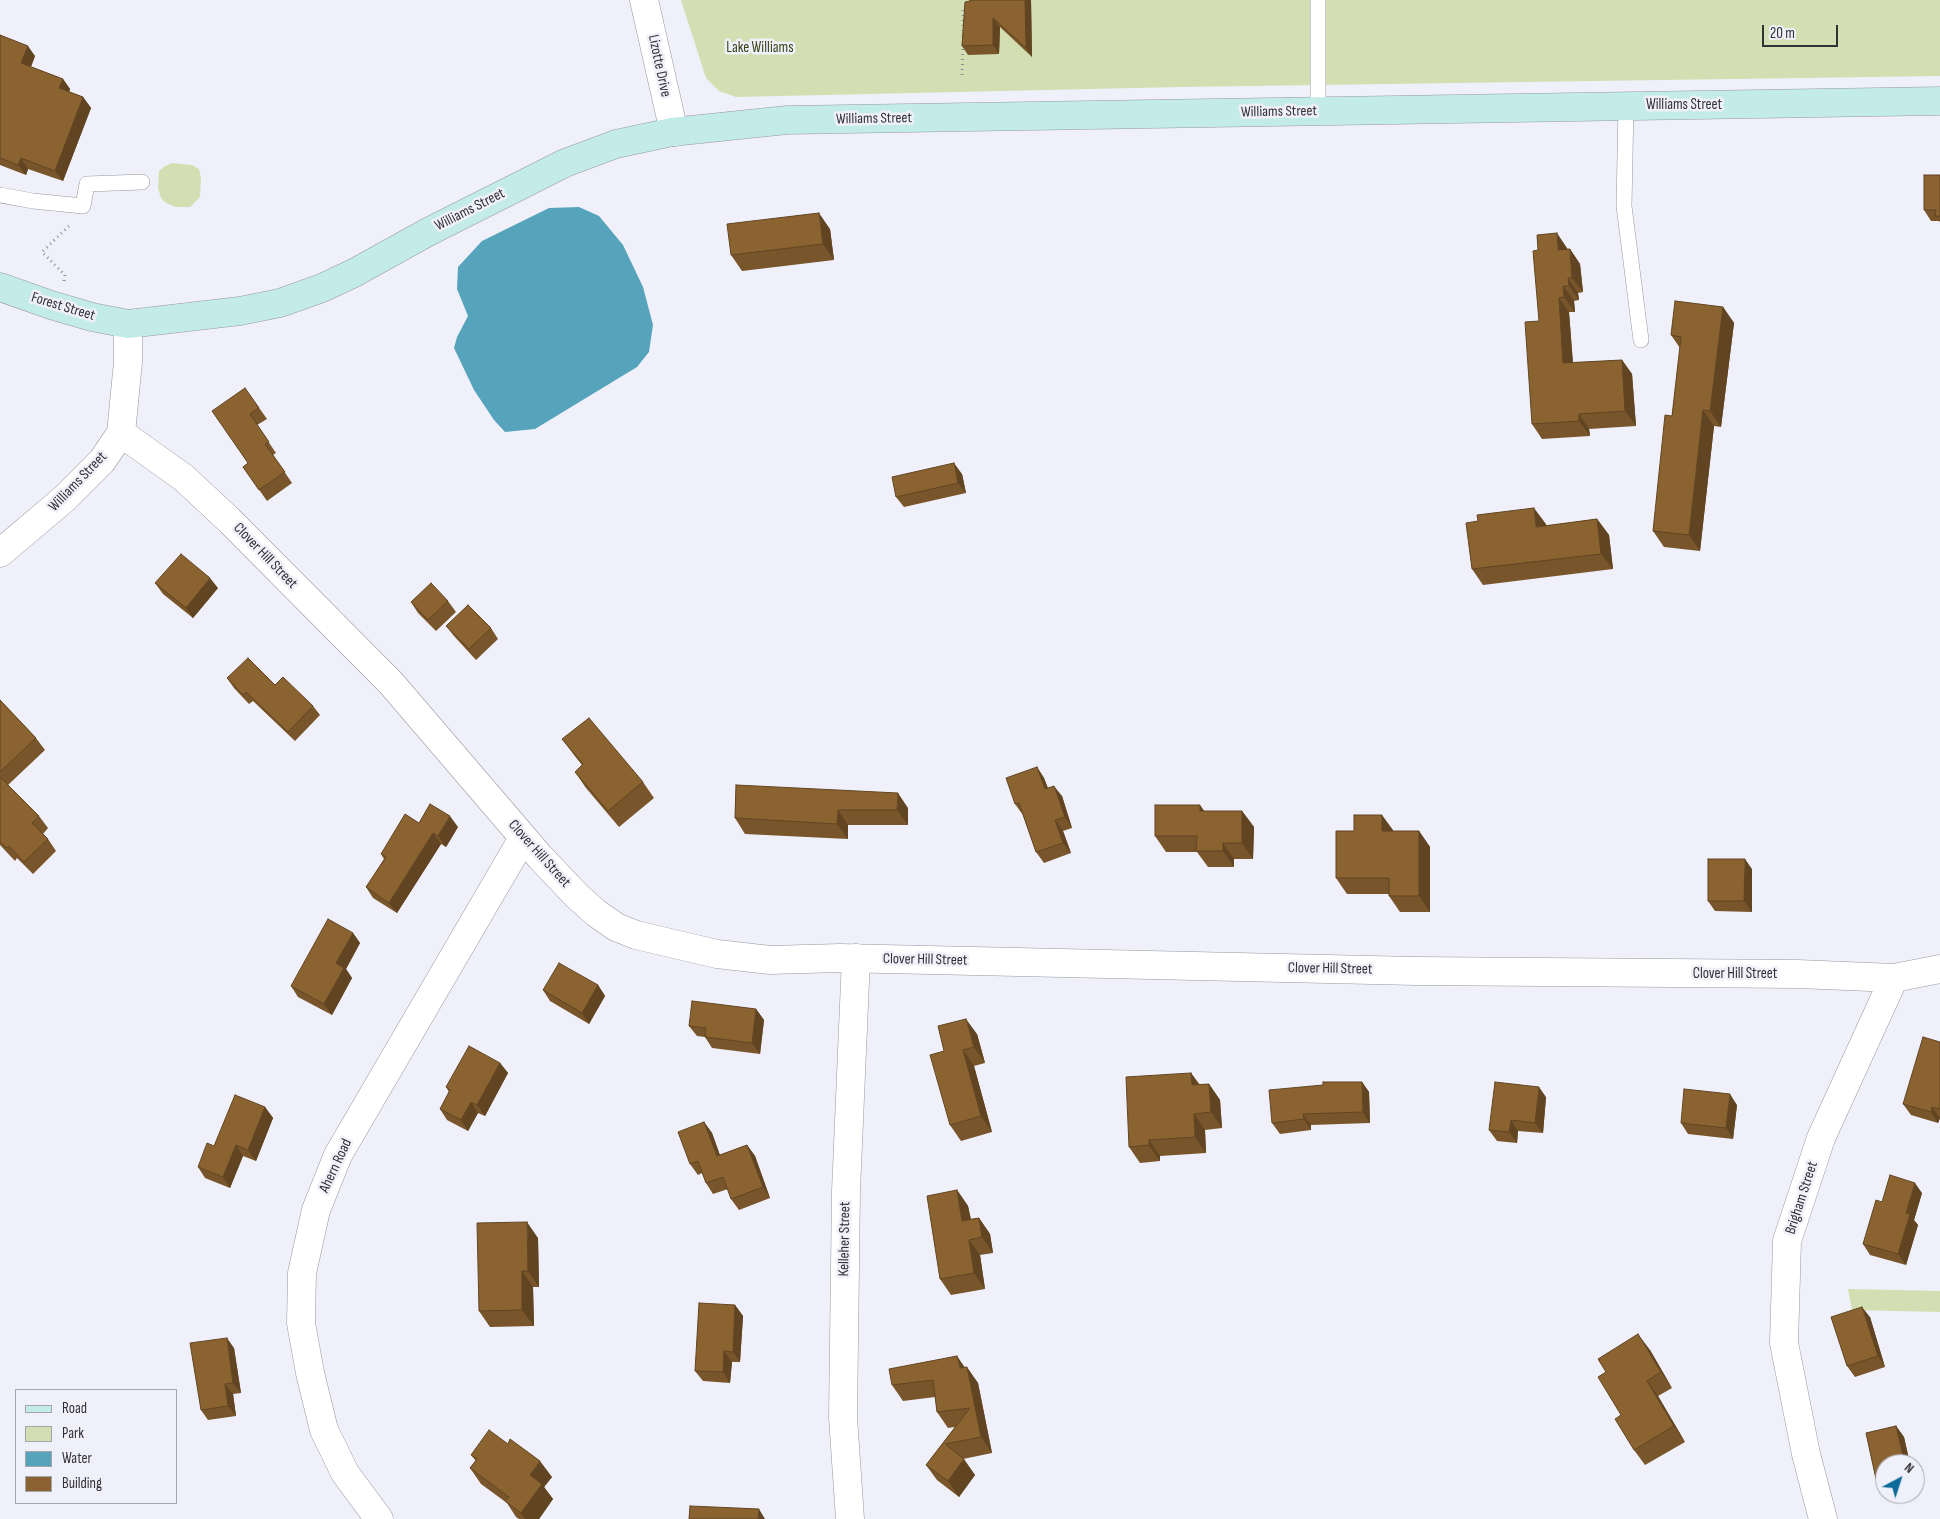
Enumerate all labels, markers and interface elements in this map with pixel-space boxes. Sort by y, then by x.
scale bar [1765,15,1841,47]
text: 20 m [1770,24,1795,43]
street label: Lizotte Drive [644,33,674,99]
park label: Lake Williams [726,39,794,57]
street label: Williams Street [1646,96,1722,114]
street label: Williams Street [1241,102,1317,122]
street label: Williams Street [836,109,912,129]
street label: Williams Street [432,185,508,235]
street label: Forest Street [29,289,97,325]
street label: Williams Street [45,448,111,516]
street label: Clover Hill Street [229,519,301,593]
street label: Clover Hill Street [504,817,574,891]
street label: Clover Hill Street [883,950,967,970]
street label: Clover Hill Street [1288,959,1372,979]
street label: Clover Hill Street [1693,965,1777,983]
street label: Ahern Road [316,1136,356,1196]
street label: Brigham Street [1782,1159,1822,1237]
street label: Kelleher Street [835,1201,855,1277]
legend [15,1389,178,1504]
text: Road [62,1399,87,1418]
text: Park [62,1424,84,1443]
text: Water [62,1449,92,1468]
north arrow [1875,1454,1925,1504]
text: N [1901,1459,1918,1477]
text: Building [62,1474,102,1493]

